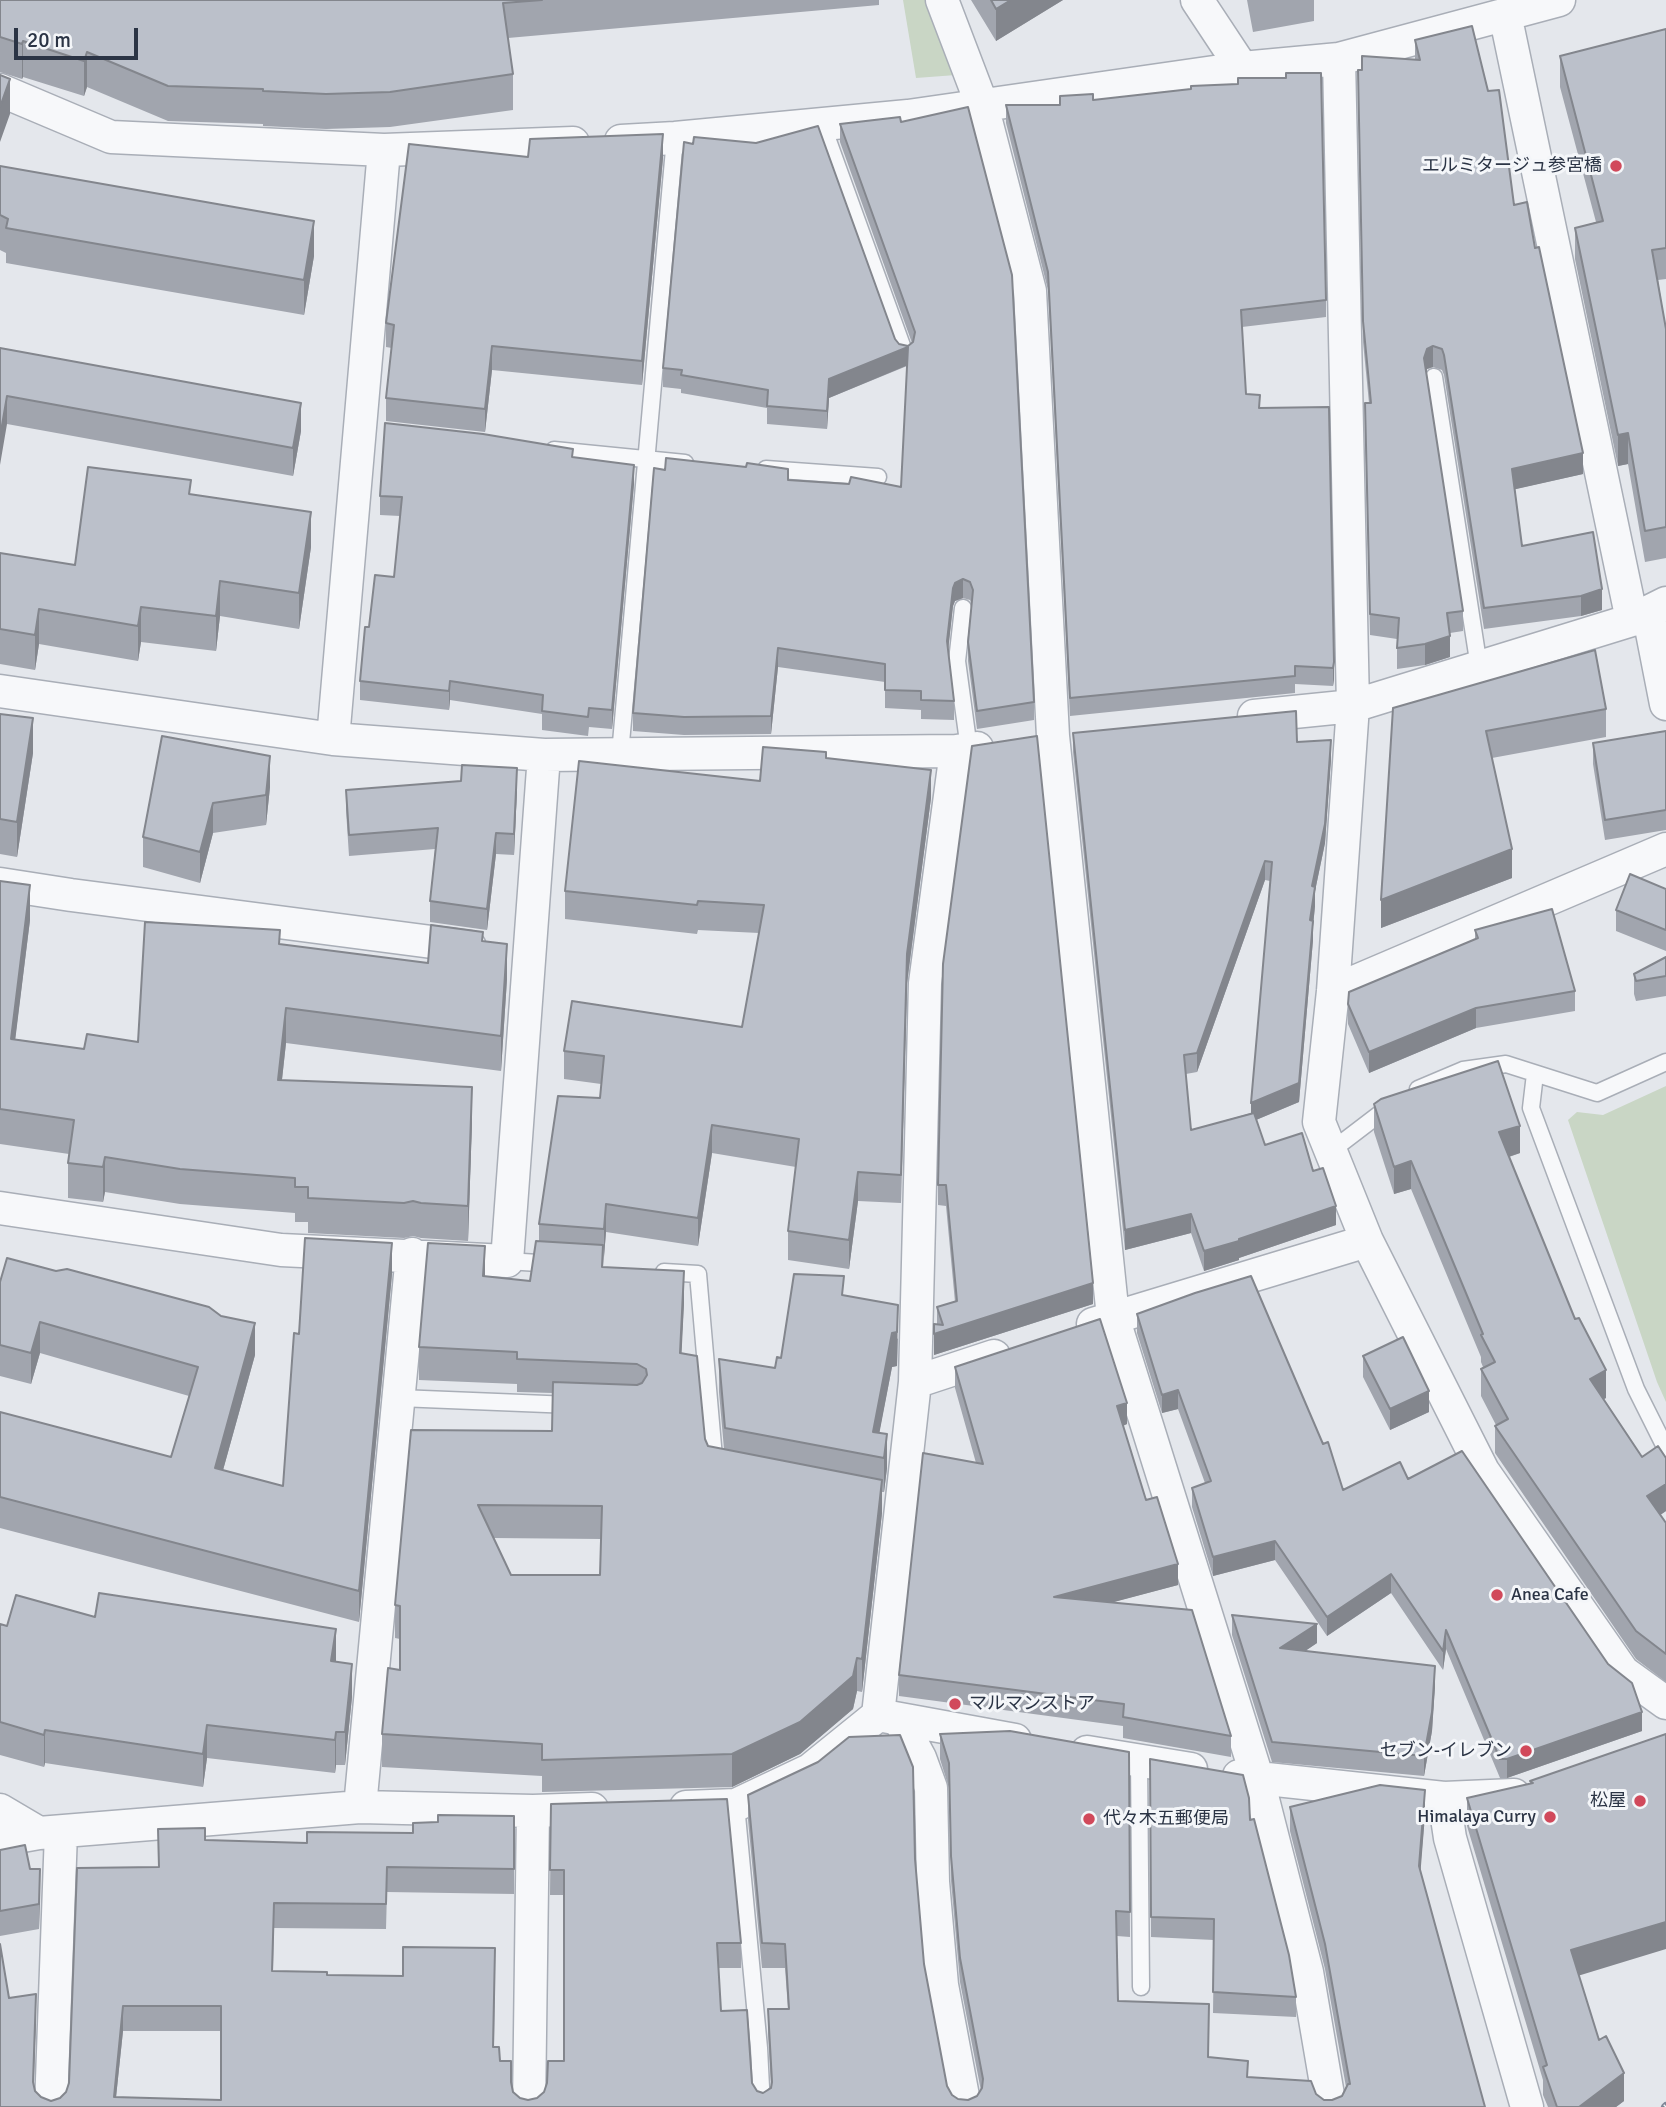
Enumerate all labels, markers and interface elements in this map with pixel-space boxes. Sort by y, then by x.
scale bar [18,14,142,58]
text: 20 m [27,27,71,53]
place label: エルミタージュ参宮橋 [1422,155,1602,177]
marker: エルミタージュ参宮橋 [1608,158,1624,174]
place label: Anea Cafe [1511,1584,1589,1606]
marker: Anea Cafe [1489,1587,1505,1603]
place label: マルマンストア [969,1693,1095,1715]
marker: マルマンストア [947,1696,963,1712]
place label: セブン-イレブン [1380,1740,1512,1762]
marker: セブン-イレブン [1518,1743,1534,1759]
place label: 松屋 [1590,1790,1626,1812]
marker: 松屋 [1632,1793,1648,1809]
place label: Himalaya Curry [1417,1806,1536,1828]
place label: 代々木五郵便局 [1103,1808,1229,1830]
marker: Himalaya Curry [1542,1809,1558,1825]
marker: 代々木五郵便局 [1081,1811,1097,1827]

